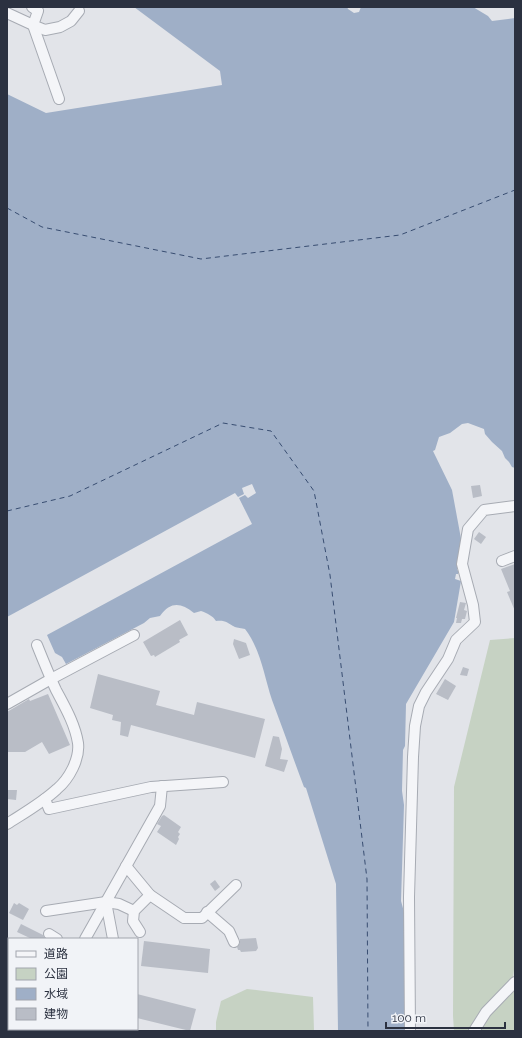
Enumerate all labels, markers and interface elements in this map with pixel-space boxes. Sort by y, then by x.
legend [8,938,138,1030]
text: 道路 [44,947,68,961]
text: 公園 [44,967,68,981]
text: 水域 [44,987,68,1001]
scale bar [386,1004,505,1030]
text: 建物 [44,1007,68,1021]
text: 100 m [392,1011,426,1025]

